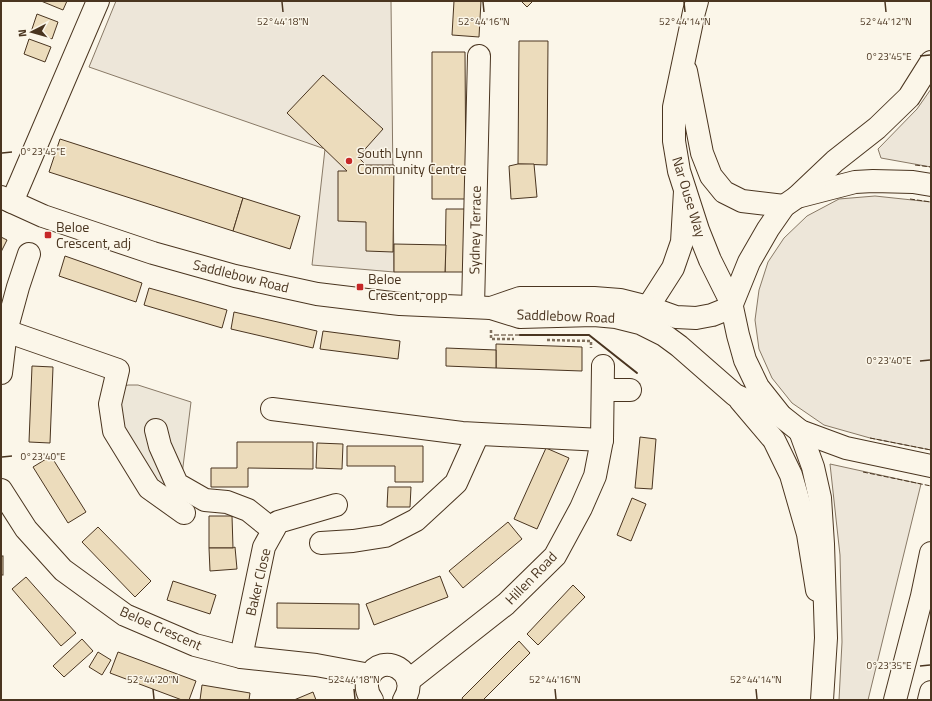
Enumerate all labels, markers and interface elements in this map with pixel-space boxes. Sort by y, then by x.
north arrow [12,12,52,52]
text: 52°44'18"N [257,14,309,29]
text: 52°44'16"N [458,14,510,29]
text: 52°44'14"N [659,14,711,29]
text: 52°44'12"N [860,14,912,29]
text: N [14,28,30,38]
text: 0°23'45"E [867,49,912,64]
place label: South Lynn Community Centre [357,142,467,179]
text: 0°23'45"E [21,144,66,159]
street label: Nar Ouse Way [667,154,712,240]
marker: South Lynn Community Centre [344,156,354,166]
street label: Sydney Terrace [463,185,486,275]
place label: Beloe Crescent, adj [56,216,131,253]
marker: Beloe Crescent, adj [43,230,53,240]
street label: Saddlebow Road [191,253,291,298]
place label: Beloe Crescent, opp [368,268,448,305]
marker: Beloe Crescent, opp [355,282,365,292]
street label: Saddlebow Road [516,303,616,328]
text: 0°23'40"E [867,353,912,368]
text: 0°23'40"E [21,449,66,464]
street label: Baker Close [240,546,276,618]
street label: Hillen Road [500,546,561,609]
street label: Beloe Crescent [117,600,206,655]
text: 0°23'35"E [867,658,912,673]
text: 52°44'20"N [127,672,179,687]
text: 52°44'18"N [328,672,380,687]
text: 52°44'16"N [529,672,581,687]
text: 52°44'14"N [730,672,782,687]

